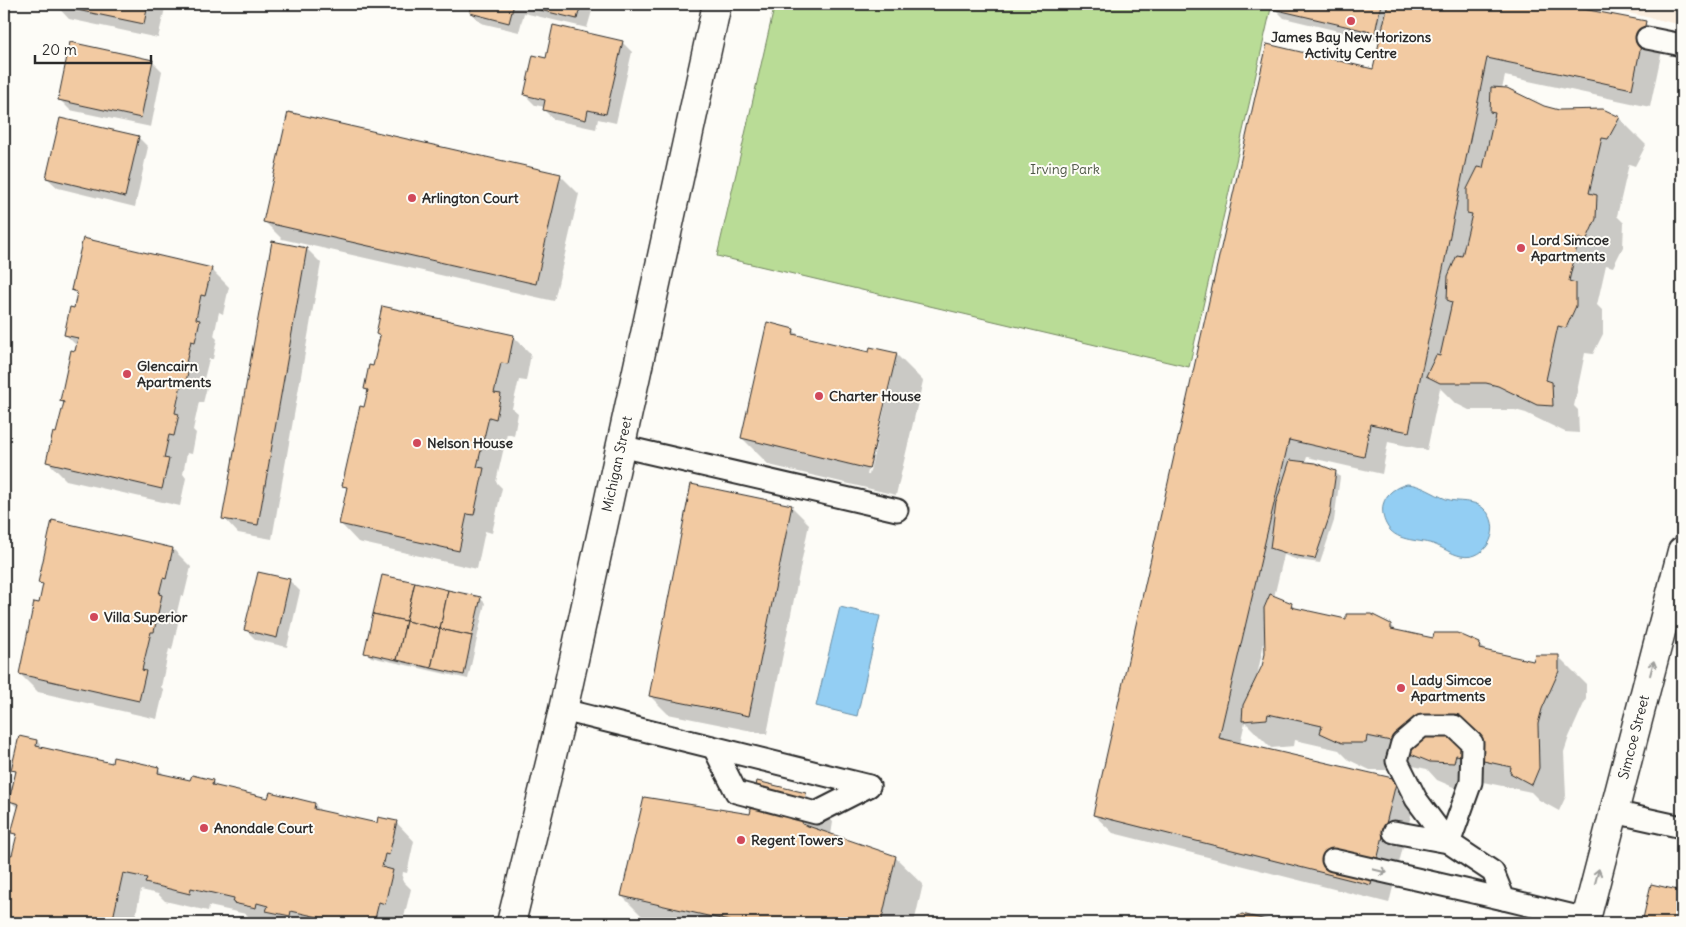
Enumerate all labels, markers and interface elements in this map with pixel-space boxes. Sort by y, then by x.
marker: James Bay New Horizons Activity Centre [1345,15,1357,27]
place label: James Bay New Horizons Activity Centre [1271,28,1432,62]
scale bar [35,32,151,64]
text: 20 m [42,40,77,59]
park label: Irving Park [1030,160,1100,178]
place label: Arlington Court [422,189,519,207]
marker: Arlington Court [406,192,418,204]
place label: Lord Simcoe Apartments [1531,231,1610,265]
marker: Lord Simcoe Apartments [1515,242,1527,254]
place label: Glencairn Apartments [137,357,212,391]
marker: Glencairn Apartments [121,368,133,380]
place label: Charter House [829,387,922,405]
marker: Charter House [813,390,825,402]
street label: Michigan Street [597,414,636,514]
place label: Nelson House [427,434,513,452]
marker: Nelson House [411,437,423,449]
place label: Villa Superior [104,608,188,626]
marker: Villa Superior [88,611,100,623]
one-way arrow [1647,661,1657,677]
place label: Lady Simcoe Apartments [1411,671,1492,705]
marker: Lady Simcoe Apartments [1395,682,1407,694]
street label: Simcoe Street [1614,693,1653,781]
place label: Anondale Court [214,819,313,837]
marker: Anondale Court [198,822,210,834]
place label: Regent Towers [751,831,844,849]
marker: Regent Towers [735,834,747,846]
one-way arrow [1372,867,1388,876]
one-way arrow [1593,869,1602,885]

